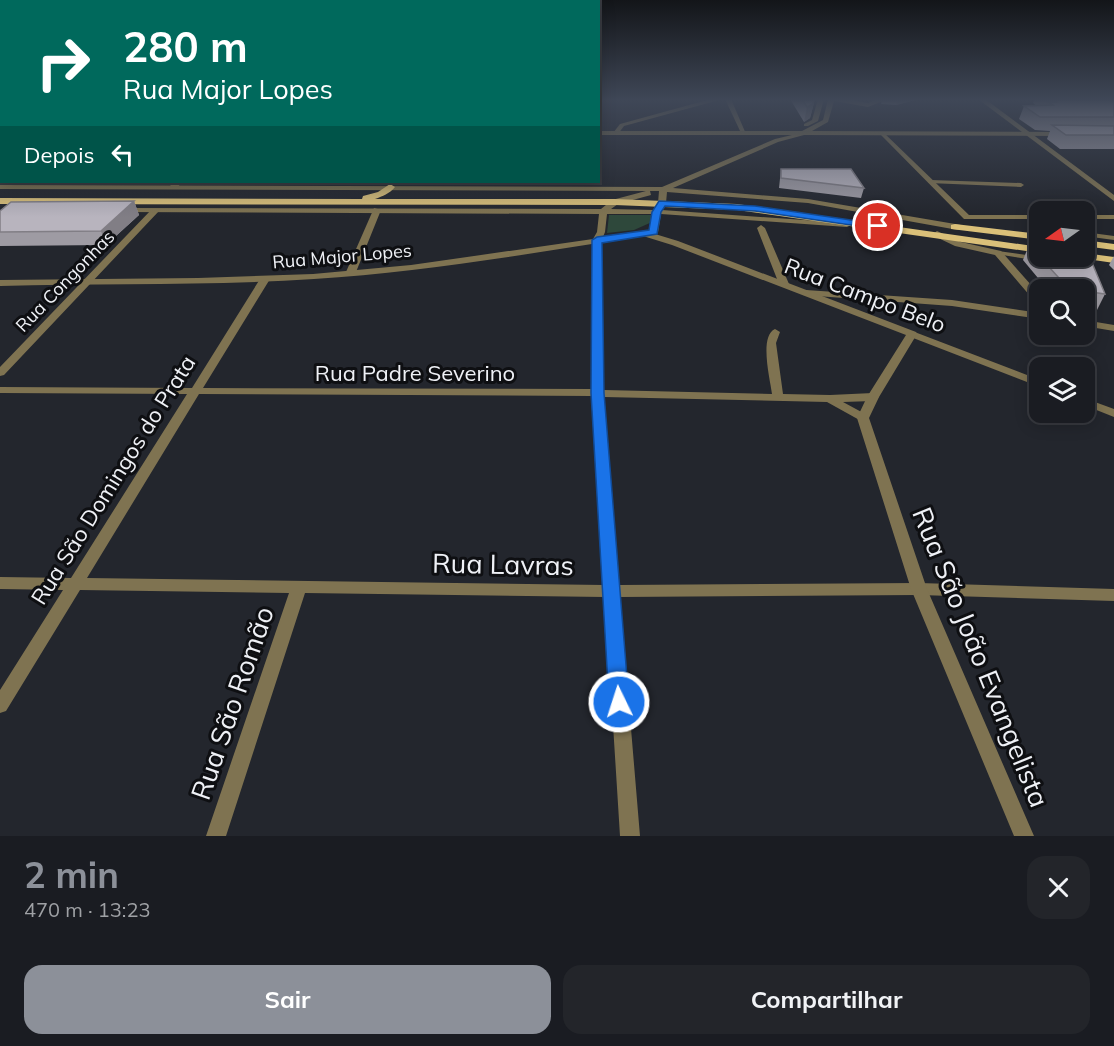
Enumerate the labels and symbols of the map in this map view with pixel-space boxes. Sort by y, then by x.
pin [852,200,903,251]
north arrow [1029,201,1095,267]
street label: Rua Congonhas [11,225,119,337]
street label: Rua Major Lopes [271,238,413,274]
street label: Rua Campo Belo [780,251,950,339]
street label: Rua São Domingos do Prata [25,350,201,610]
street label: Rua Padre Severino [315,359,515,387]
street label: Rua São João Evangelista [905,502,1057,812]
street label: Rua Lavras [432,546,574,582]
street label: Rua São Romão [183,602,281,804]
position arrow [587,670,651,734]

